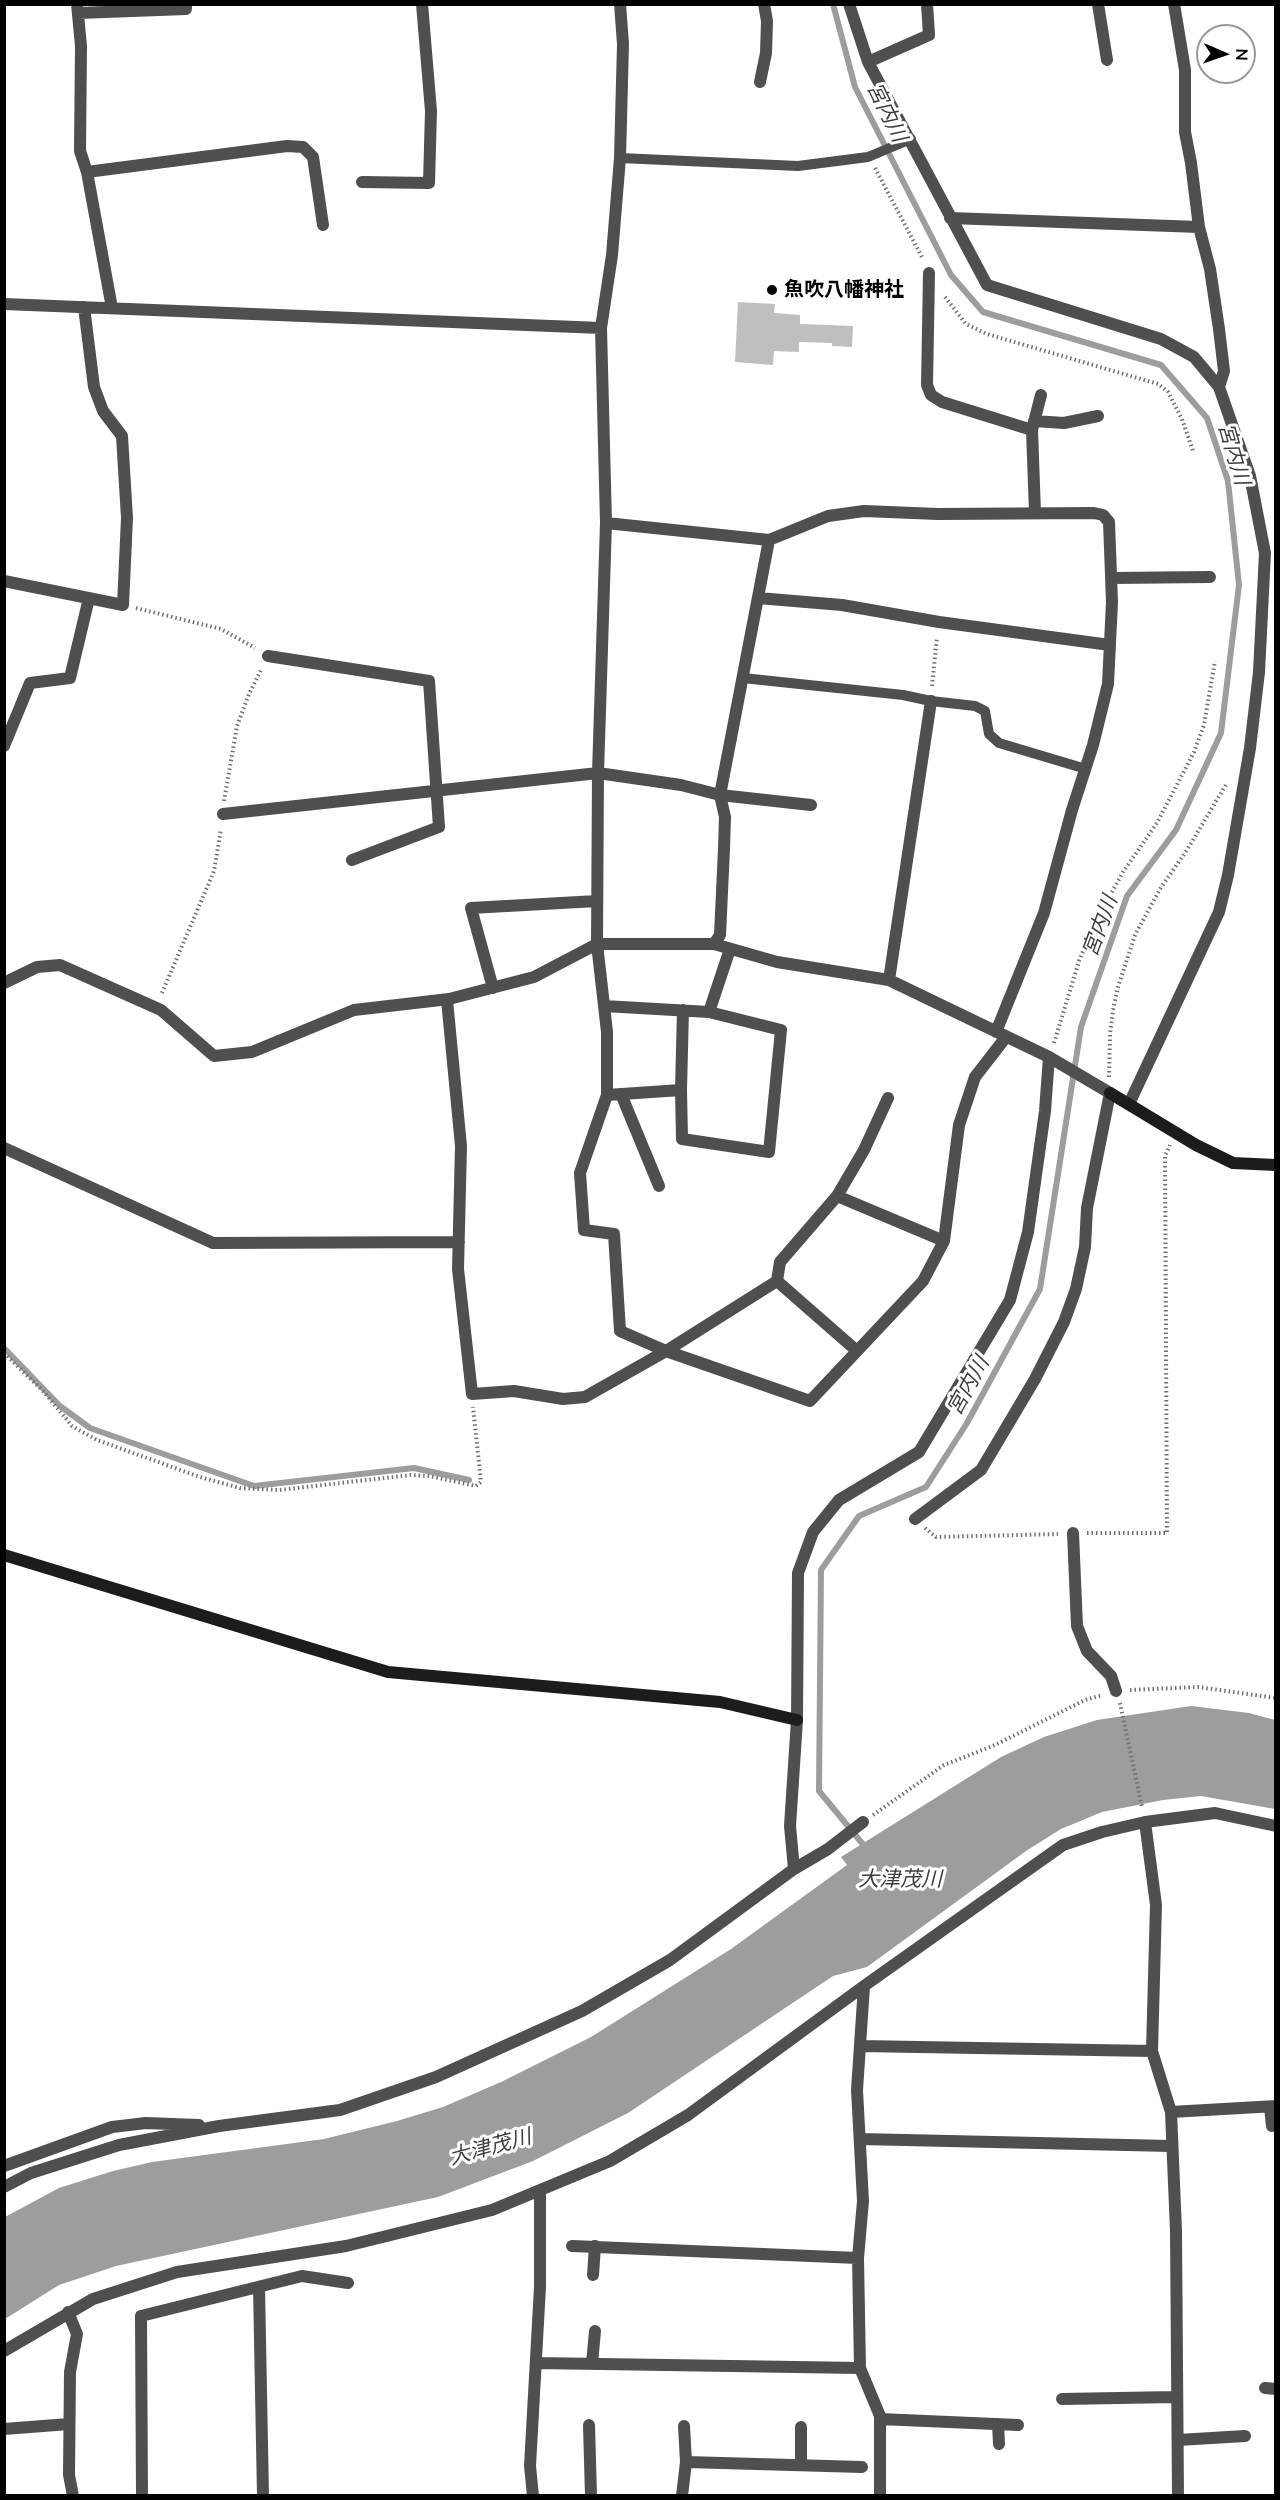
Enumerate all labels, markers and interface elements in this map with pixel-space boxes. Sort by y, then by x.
north arrow [1196,24,1256,84]
text: N [1233,48,1252,61]
water label: 宮内川 [862,78,912,146]
place label: 魚吹八幡神社 [784,278,904,302]
marker: 魚吹八幡神社 [765,283,779,297]
water label: 宮内川 [1213,420,1255,488]
water label: 宮内川 [1077,892,1123,960]
water label: 宮内川 [942,1352,994,1420]
water label: 大津茂川 [858,1866,942,1892]
water label: 大津茂川 [446,2124,534,2170]

